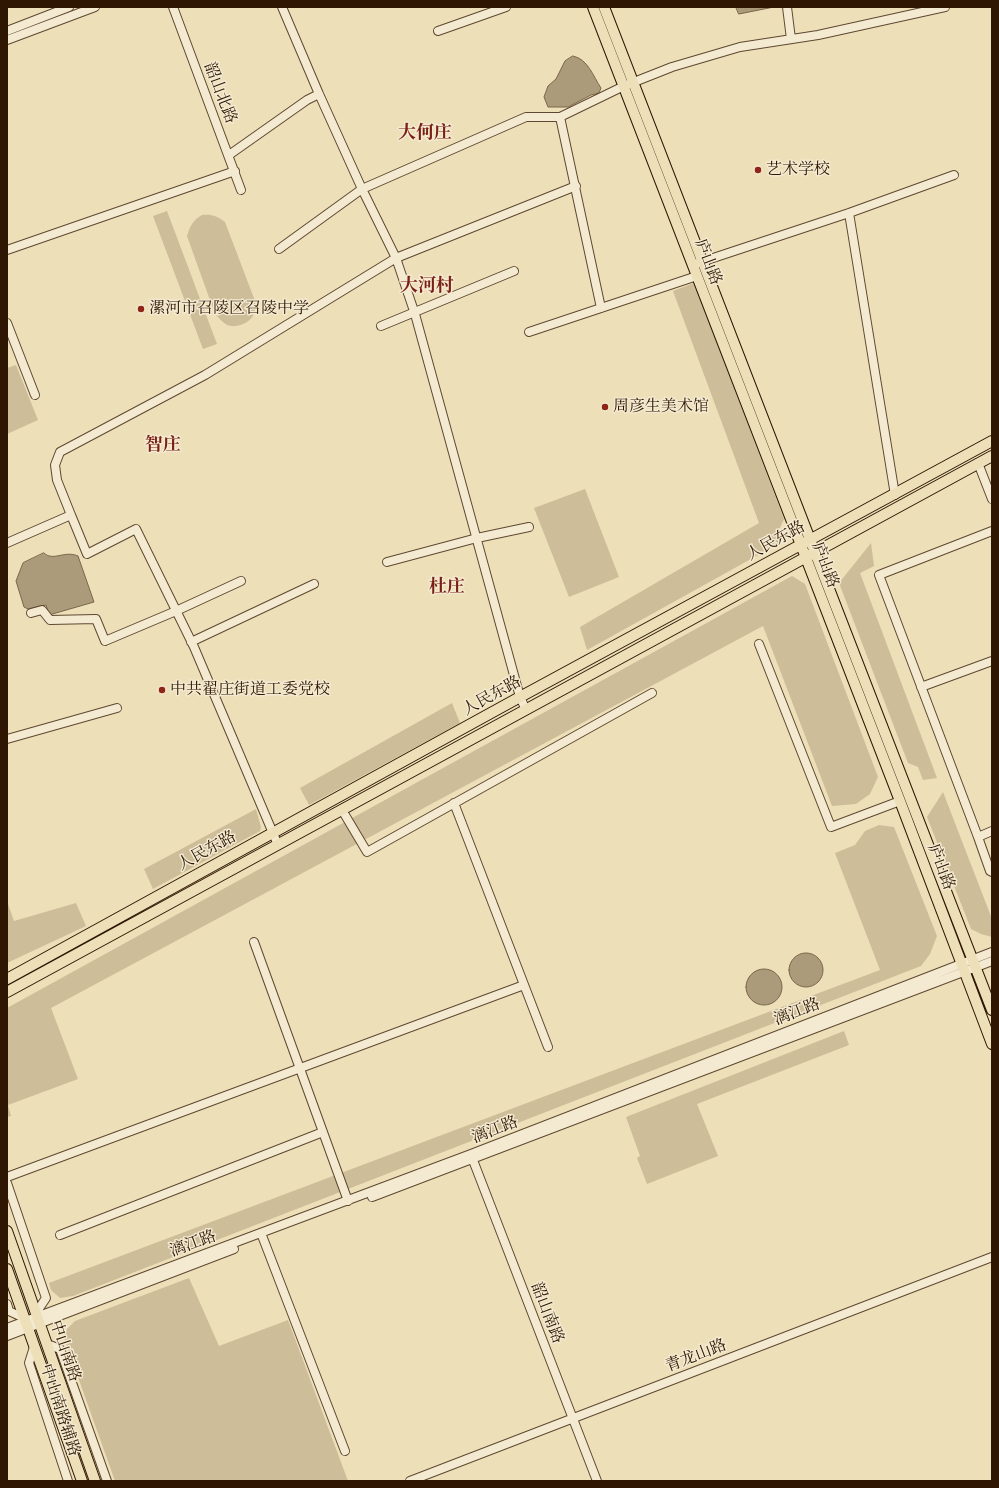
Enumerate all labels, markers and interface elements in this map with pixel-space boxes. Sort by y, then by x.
street label: 韶山北路 [200,60,240,126]
district label: 大何庄 [398,122,452,144]
place label: 艺术学校 [766,160,830,180]
marker: 艺术学校 [753,165,763,175]
street label: 庐山路 [690,236,726,288]
district label: 大河村 [400,275,454,297]
place label: 漯河市召陵区召陵中学 [149,299,309,319]
marker: 漯河市召陵区召陵中学 [136,304,146,314]
place label: 周彦生美术馆 [613,397,709,417]
marker: 周彦生美术馆 [600,402,610,412]
district label: 智庄 [145,434,181,456]
street label: 人民东路 [743,517,809,565]
street label: 庐山路 [807,539,843,591]
district label: 杜庄 [429,576,465,598]
street label: 人民东路 [459,672,525,720]
place label: 中共翟庄街道工委党校 [170,680,330,700]
marker: 中共翟庄街道工委党校 [157,685,167,695]
street label: 人民东路 [174,827,240,875]
street label: 庐山路 [923,841,959,893]
street label: 漓江路 [771,994,823,1030]
street label: 漓江路 [469,1112,521,1148]
street label: 漓江路 [167,1227,219,1261]
street label: 韶山南路 [527,1280,567,1346]
street label: 中山南路 [46,1318,84,1384]
street label: 青龙山路 [663,1336,729,1376]
street label: 中山南路辅路 [36,1361,84,1459]

